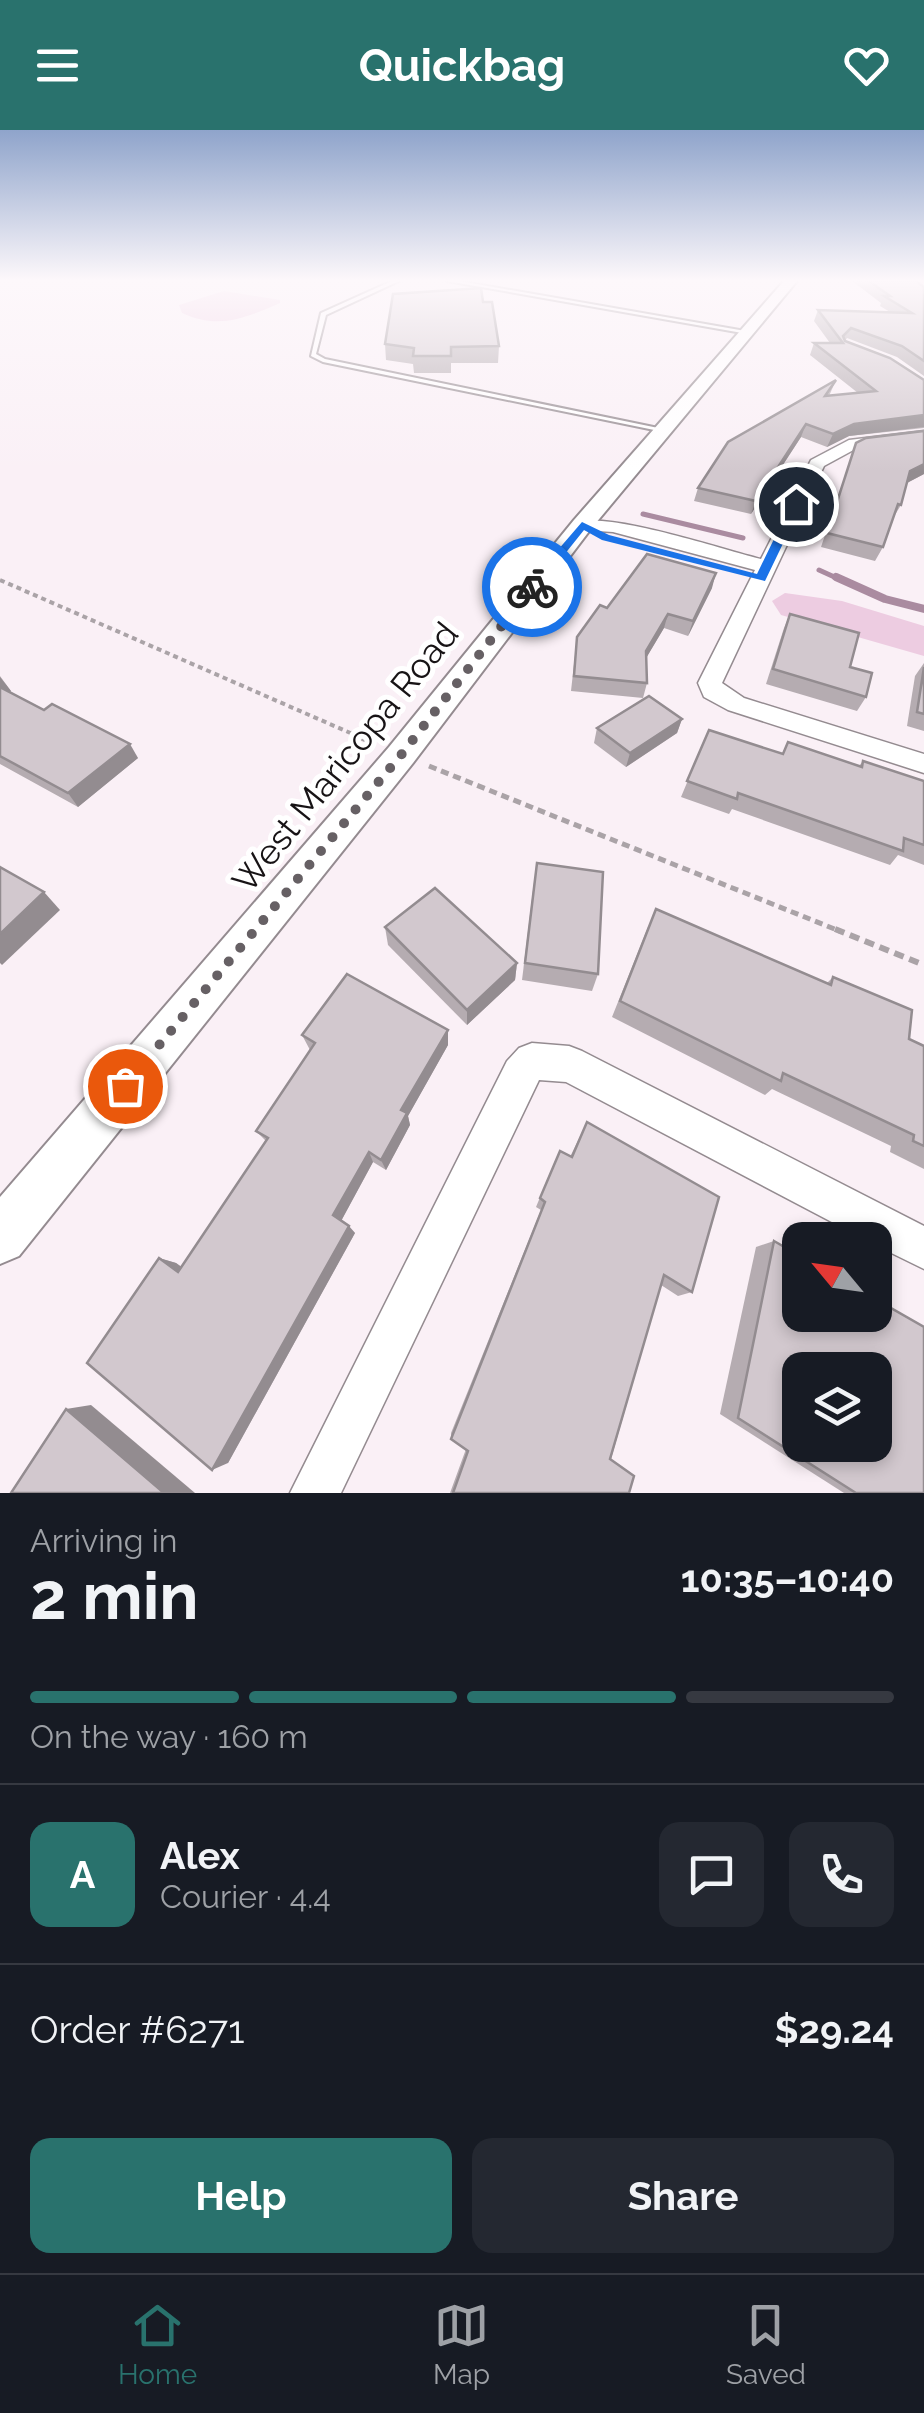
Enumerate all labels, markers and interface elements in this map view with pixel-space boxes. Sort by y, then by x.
icon: menu [30,38,85,93]
icon: heart [839,38,894,93]
text: Quickbag [359,39,565,92]
pin [754,462,839,547]
icon: home [769,477,824,532]
courier [482,537,582,637]
icon: bike [505,560,560,615]
street label: West Maricopa Road [224,614,466,900]
pin [83,1044,168,1129]
icon: bag [98,1059,153,1114]
north arrow [782,1222,892,1332]
map controls [782,1222,892,1462]
button: layers [782,1352,892,1462]
text: Arriving in [30,1522,177,1559]
text: 10:35–10:40 [681,1556,894,1601]
text: 2 min [30,1558,199,1634]
text: On the way · 160 m [30,1718,308,1755]
button: chat [659,1822,764,1927]
button: phone [789,1822,894,1927]
text: Alex [160,1833,240,1878]
text: A [70,1852,95,1897]
text: Courier · 4.4 [160,1878,331,1915]
text: Order #6271 [30,2007,244,2052]
text: $29.24 [774,2007,894,2052]
button: Help [30,2138,452,2253]
button: Share [472,2138,894,2253]
tab: Home [118,2298,197,2391]
tab: Map [433,2298,490,2391]
tab: Saved [726,2298,806,2391]

